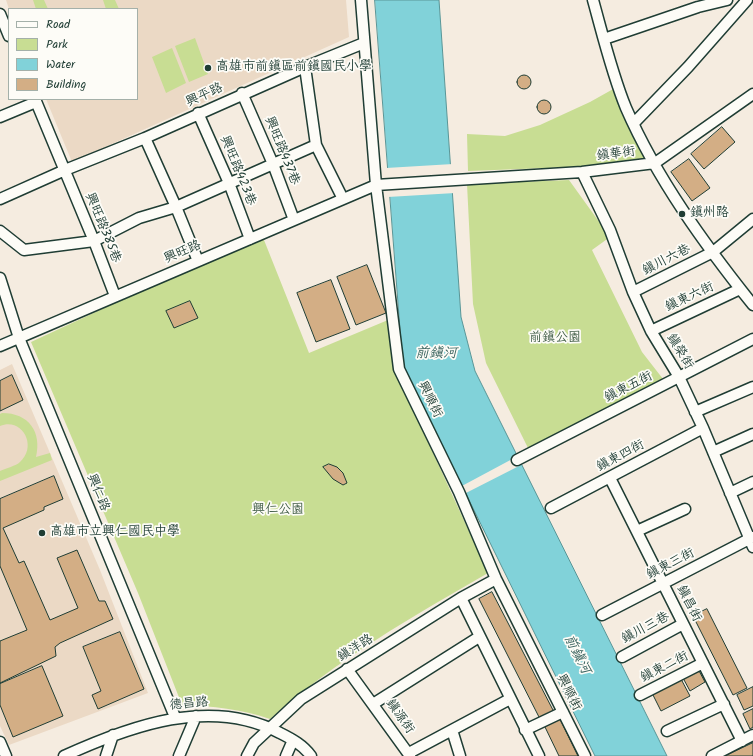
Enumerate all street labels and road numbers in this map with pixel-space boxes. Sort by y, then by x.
street label: 興平路 [184,81,226,111]
street label: 興旺路437巷 [260,114,302,188]
street label: 興旺路423巷 [216,134,258,208]
street label: 鎮華街 [596,145,636,165]
street label: 興旺路385巷 [81,191,123,265]
street label: 興旺路 [162,238,204,268]
street label: 鎮川六巷 [640,242,694,280]
street label: 鎮東六街 [663,280,717,316]
street label: 鎮榮街 [662,331,696,373]
street label: 鎮東五街 [602,369,656,407]
street label: 興順街 [413,379,445,421]
street label: 鎮東四街 [594,438,648,476]
street label: 興仁路 [82,472,112,514]
street label: 鎮東三街 [644,546,698,584]
street label: 鎮昌街 [672,583,704,625]
street label: 鎮川三巷 [619,610,673,648]
street label: 鎮洋路 [335,632,377,666]
street label: 鎮東二街 [638,649,692,687]
street label: 興順街 [552,672,584,714]
street label: 德昌路 [169,696,209,714]
street label: 鎮源街 [381,697,417,737]

